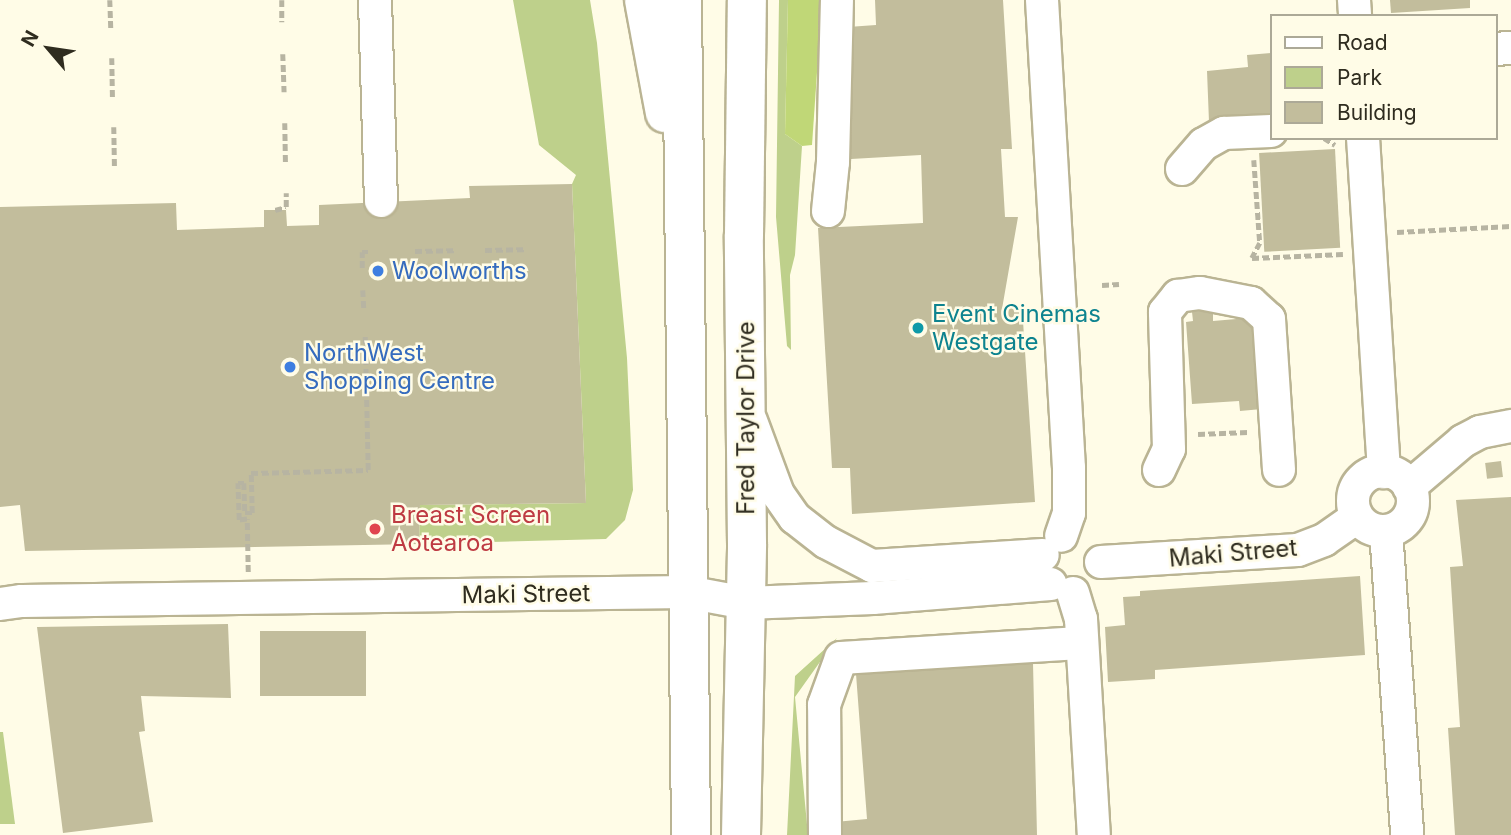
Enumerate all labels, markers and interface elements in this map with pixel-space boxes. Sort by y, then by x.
north arrow [14,14,84,84]
legend [1270,14,1497,140]
text: N [17,27,44,50]
text: Road [1337,30,1388,55]
text: Park [1337,65,1382,90]
text: Building [1337,100,1417,125]
place label: Woolworths [392,257,527,285]
marker: Woolworths [370,263,386,279]
place label: Event Cinemas Westgate [932,300,1101,356]
marker: Event Cinemas Westgate [910,320,926,336]
street label: Fred Taylor Drive [732,321,760,515]
place label: NorthWest Shopping Centre [304,339,495,395]
marker: NorthWest Shopping Centre [282,359,298,375]
place label: Breast Screen Aotearoa [391,501,550,557]
marker: Breast Screen Aotearoa [365,519,385,539]
street label: Maki Street [1168,533,1298,573]
street label: Maki Street [461,578,591,610]

